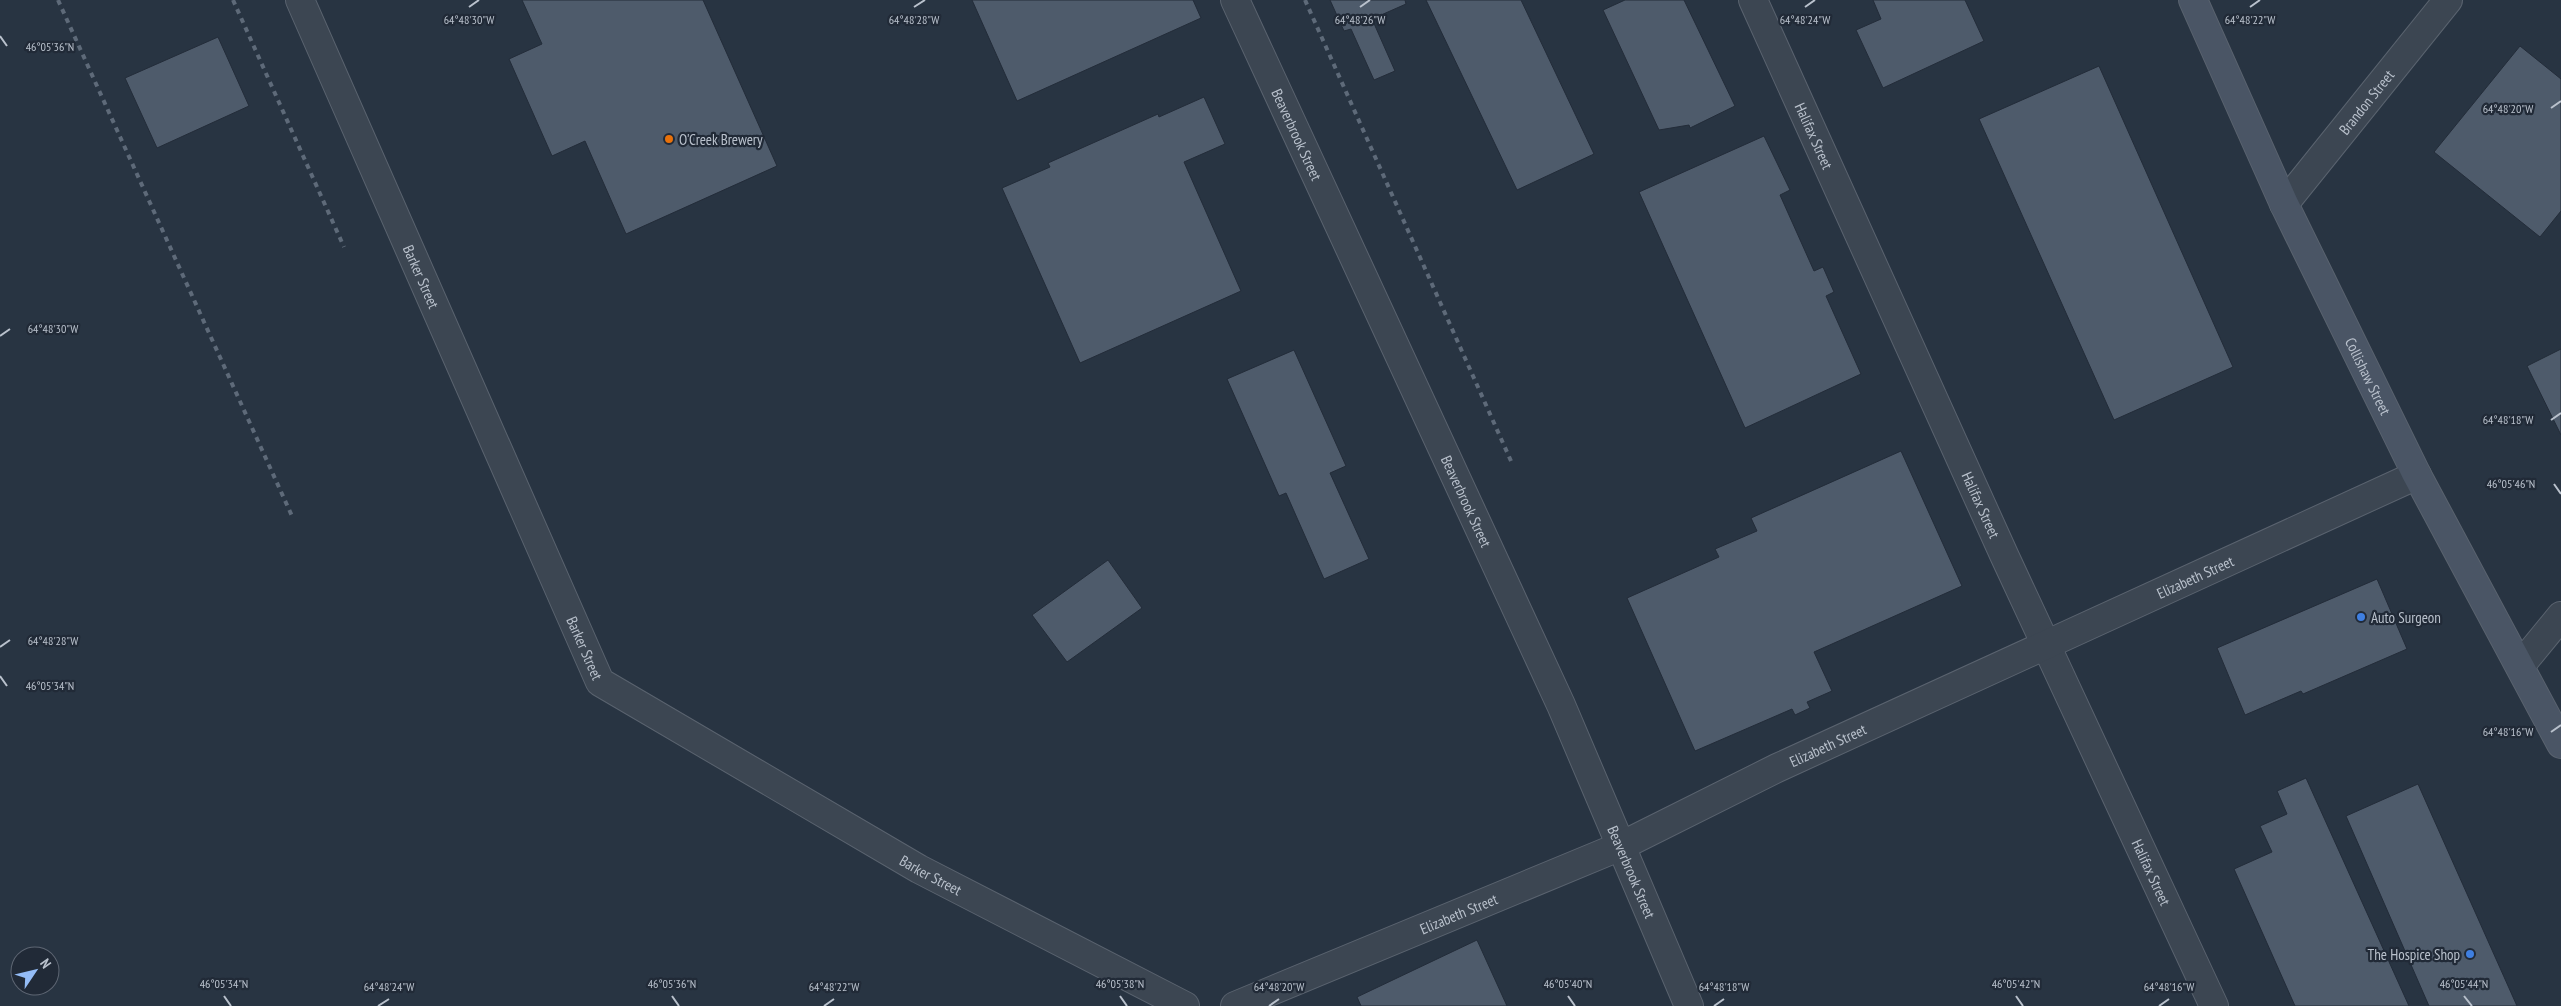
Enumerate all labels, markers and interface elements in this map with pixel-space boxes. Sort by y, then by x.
text: 64°48'30"W [444,12,494,27]
text: 64°48'28"W [889,12,939,27]
text: 64°48'26"W [1335,12,1385,27]
text: 64°48'24"W [1780,12,1830,27]
text: 64°48'22"W [2225,12,2275,27]
text: 46°05'36"N [26,39,74,54]
street label: Brandon Street [2334,66,2398,138]
street label: Beaverbrook Street [1268,85,1326,183]
street label: Halifax Street [1791,100,1838,172]
text: 64°48'20"W [2483,101,2533,116]
place label: O'Creek Brewery [679,130,763,149]
marker: O'Creek Brewery [663,133,675,145]
street label: Barker Street [399,242,444,311]
text: 64°48'30"W [28,321,78,336]
street label: Collishaw Street [2341,334,2395,418]
text: 64°48'18"W [2483,412,2533,427]
street label: Beaverbrook Street [1437,452,1496,550]
street label: Halifax Street [1958,469,2005,541]
text: 46°05'46"N [2487,476,2535,491]
street label: Elizabeth Street [2154,551,2236,602]
place label: Auto Surgeon [2371,608,2441,627]
marker: Auto Surgeon [2355,611,2367,623]
street label: Barker Street [563,613,607,683]
text: 64°48'28"W [28,633,78,648]
text: 46°05'34"N [26,678,74,693]
street label: Elizabeth Street [1786,719,1869,771]
text: 64°48'16"W [2483,724,2533,739]
street label: Beaverbrook Street [1604,823,1660,921]
street label: Halifax Street [2128,836,2175,908]
street label: Barker Street [896,850,965,899]
street label: Elizabeth Street [1417,889,1500,938]
place label: The Hospice Shop [2367,945,2460,964]
north arrow [10,946,60,996]
marker: The Hospice Shop [2464,948,2476,960]
text: N [36,955,55,972]
text: 46°05'34"N [200,976,248,991]
text: 46°05'36"N [648,976,696,991]
text: 46°05'38"N [1096,976,1144,991]
text: 46°05'40"N [1544,976,1592,991]
text: 46°05'42"N [1992,976,2040,991]
text: 46°05'44"N [2440,976,2488,991]
text: 64°48'24"W [364,979,414,994]
text: 64°48'22"W [809,979,859,994]
text: 64°48'20"W [1254,979,1304,994]
text: 64°48'18"W [1699,979,1749,994]
text: 64°48'16"W [2144,979,2194,994]

